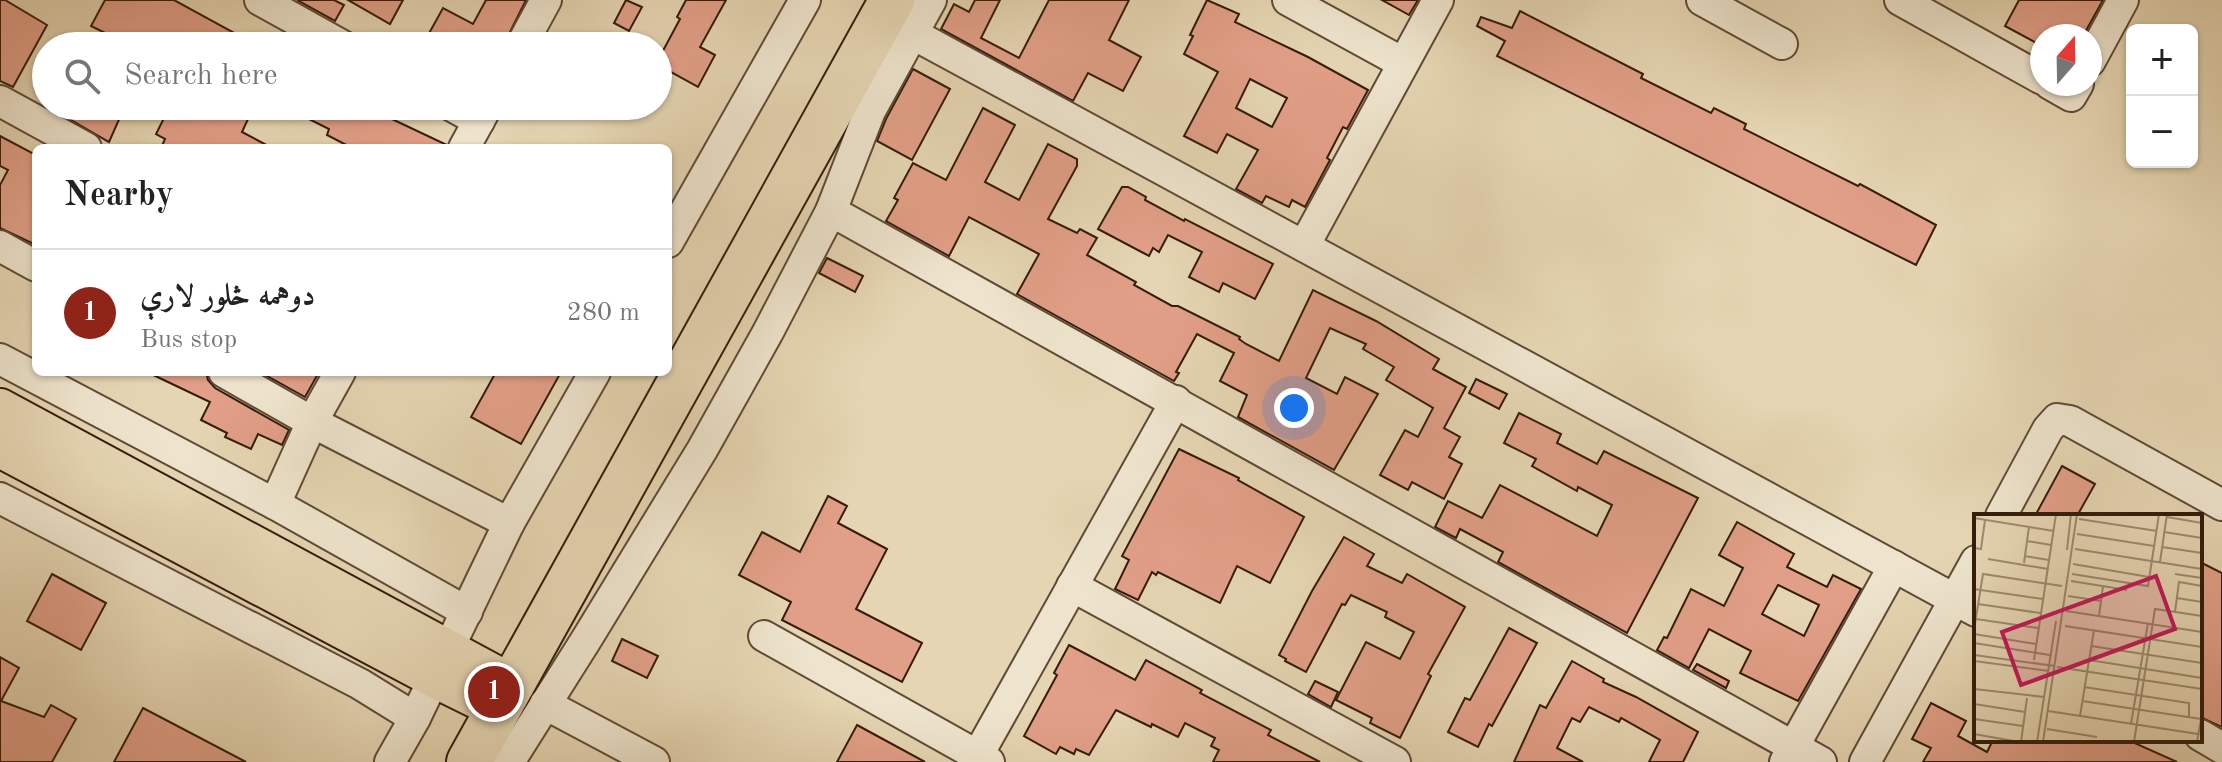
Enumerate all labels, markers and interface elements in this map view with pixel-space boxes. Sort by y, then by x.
north arrow [2030,24,2102,96]
map controls [2126,24,2198,168]
button: + [2126,24,2198,96]
search box [32,32,672,120]
icon: search [60,54,104,98]
text: Search here [124,61,278,91]
button: − [2126,96,2198,168]
text: Nearby [64,179,174,213]
text: دوهمه څلور لارې [140,282,315,312]
text: 1 [82,300,98,326]
text: 280 m [567,300,640,326]
text: Bus stop [140,327,237,353]
your location [1274,388,1314,428]
inset map [1974,514,2202,742]
pin: 1 [468,662,520,722]

